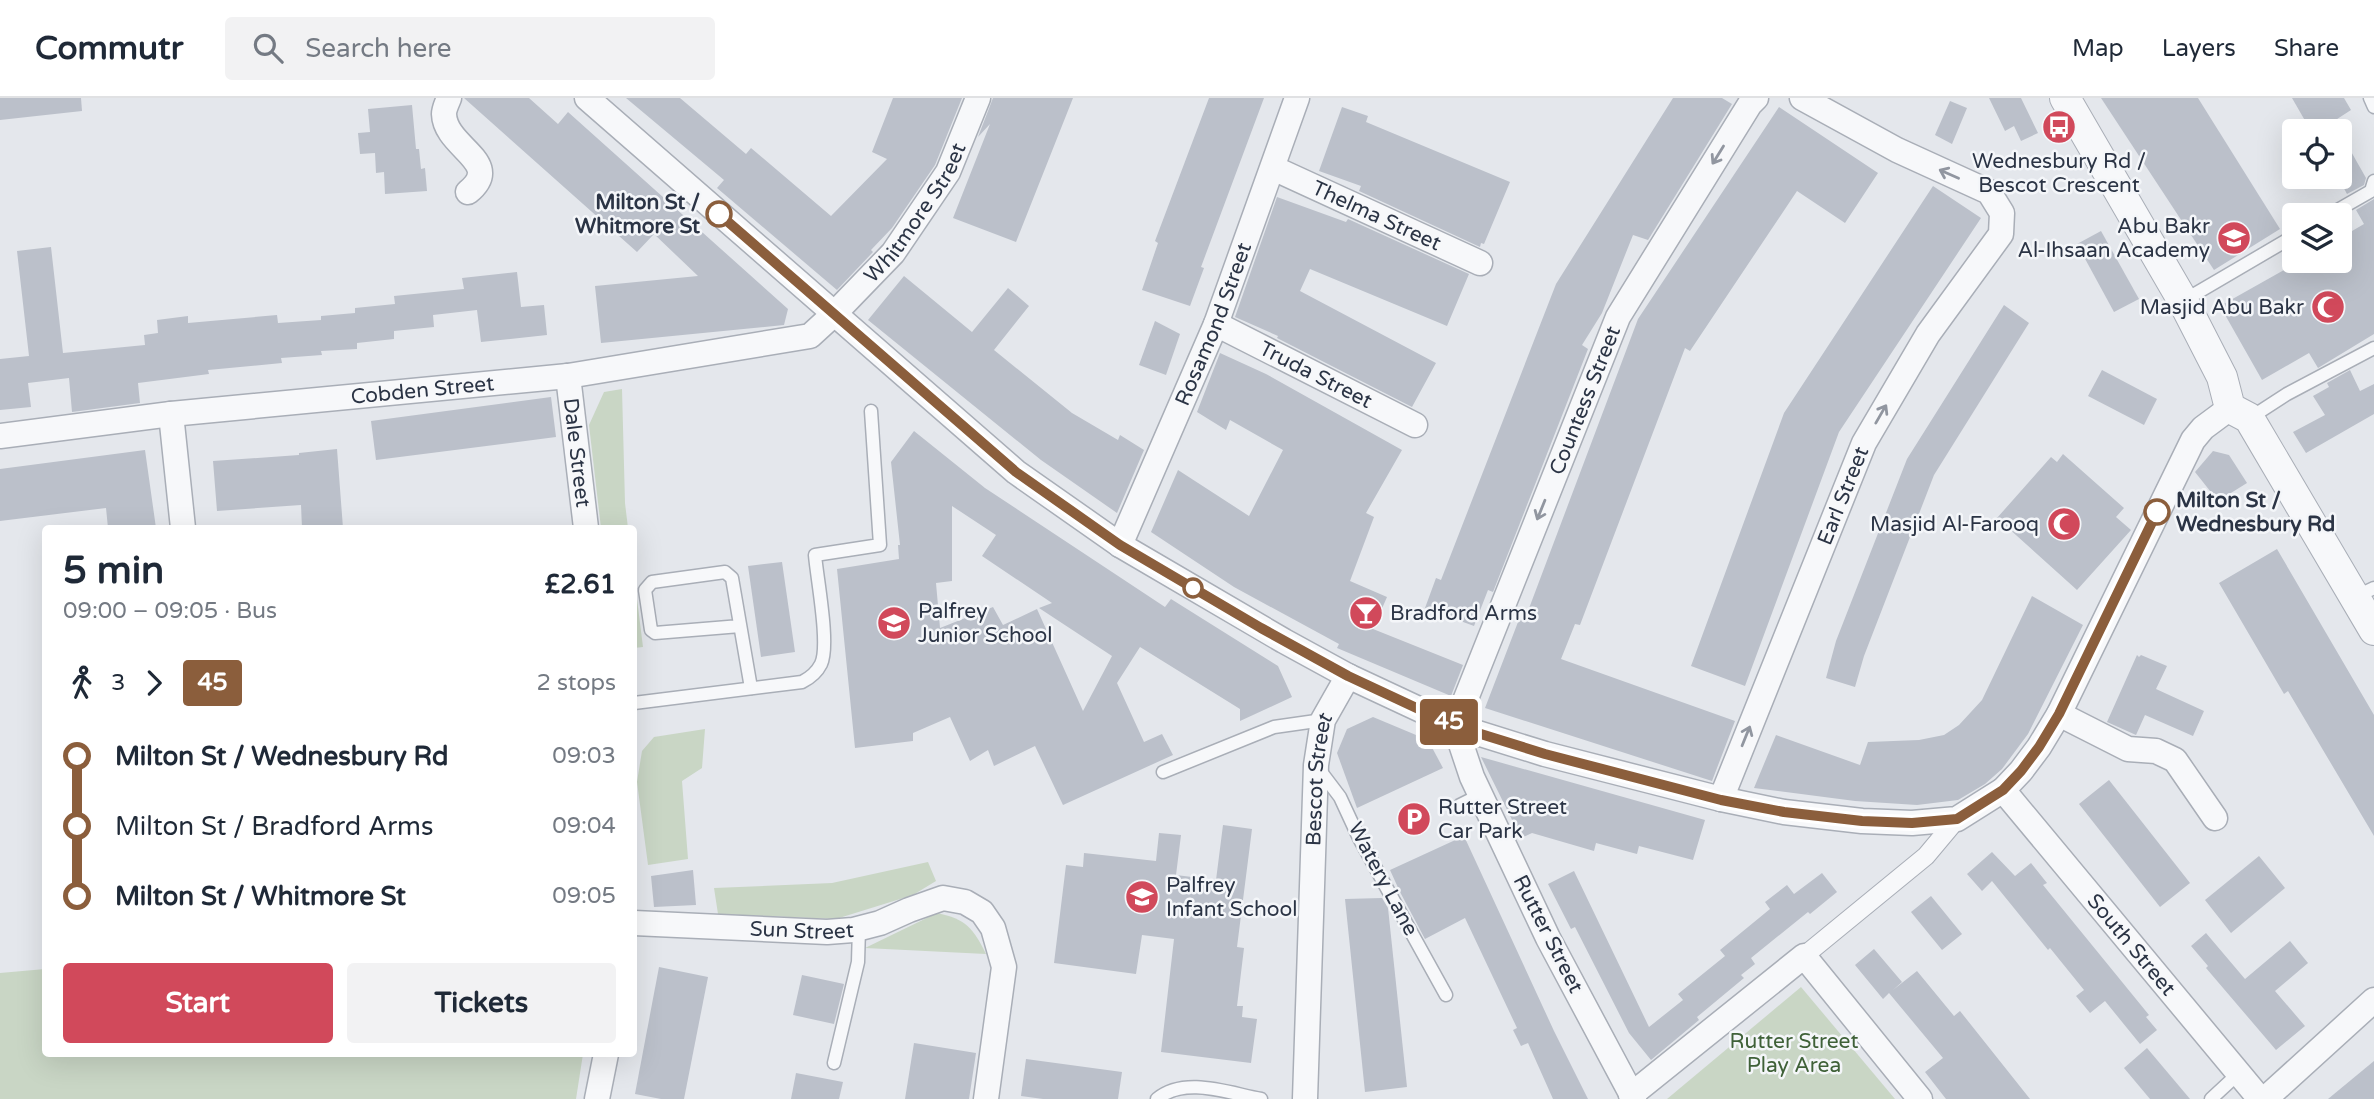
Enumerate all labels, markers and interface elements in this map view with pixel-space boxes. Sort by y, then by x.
search box [225,17,715,80]
text: Commutr [35,29,183,68]
icon: search [249,29,287,67]
text: Search here [305,33,451,64]
text: Map [2072,34,2124,63]
text: Layers [2162,34,2236,63]
text: Share [2274,34,2339,63]
bus stop icon: Wednesbury Rd / Bescot Crescent [2040,108,2078,146]
map controls [2282,119,2352,273]
button: locate [2282,119,2352,189]
street label: Whitmore Street [859,139,971,288]
one-way arrow [1711,144,1725,164]
place label: Wednesbury Rd / Bescot Crescent [1972,149,2146,198]
one-way arrow [1939,167,1960,180]
street label: Thelma Street [1308,175,1445,256]
place label: Milton St / Whitmore St [575,190,700,239]
marker: Milton St / Whitmore St [706,201,732,227]
button: layers [2282,203,2352,273]
place label: Abu Bakr Al-Ihsaan Academy [2018,214,2210,263]
school or university icon: Abu Bakr Al-Ihsaan Academy [2215,219,2253,257]
street label: Rosamond Street [1170,239,1257,409]
mosque icon: Masjid Abu Bakr [2309,288,2347,326]
place label: Masjid Abu Bakr [2140,295,2304,320]
street label: Countess Street [1544,322,1626,478]
street label: Truda Street [1255,336,1376,414]
street label: Cobden Street [350,371,495,409]
street label: Dale Street [558,396,596,509]
one-way arrow [1874,404,1888,424]
street label: Earl Street [1812,443,1874,548]
place label: Milton St / Wednesbury Rd [2176,488,2335,537]
one-way arrow [1533,499,1546,521]
marker: Milton St / Wednesbury Rd [2144,499,2170,525]
mosque icon: Masjid Al-Farooq [2045,505,2083,543]
place label: Masjid Al-Farooq [1870,512,2039,537]
text: 5 min [63,548,164,594]
text: £2.61 [545,569,616,600]
unlabelled marker [1183,578,1203,598]
bar icon: Bradford Arms [1347,594,1385,632]
text: 09:00 – 09:05 · Bus [63,597,277,625]
place label: Palfrey Junior School [918,599,1053,648]
place label: Bradford Arms [1390,601,1537,626]
school or university icon: Palfrey Junior School [875,604,913,642]
icon: walk [63,664,101,702]
icon: forward [135,664,173,702]
text: 45 [197,668,228,697]
text: 3 [111,669,125,697]
text: 2 stops [536,669,616,697]
line badge: 45 [1418,699,1480,745]
text: 45 [1434,707,1464,736]
street label: Bescot Street [1301,708,1337,846]
one-way arrow [1741,726,1754,748]
text: Milton St / Wednesbury Rd [115,741,448,772]
text: 09:03 [552,742,616,770]
place label: Rutter Street Car Park [1438,795,1567,844]
parking icon: Rutter Street Car Park [1395,800,1433,838]
text: Milton St / Bradford Arms [115,811,433,842]
text: 09:04 [552,812,616,840]
street label: Watery Lane [1343,818,1423,940]
street label: Rutter Street [1508,871,1588,997]
place label: Palfrey Infant School [1166,873,1297,922]
school or university icon: Palfrey Infant School [1123,878,1161,916]
text: Milton St / Whitmore St [115,881,406,912]
text: 09:05 [552,882,616,910]
street label: South Street [2082,889,2181,1001]
street label: Sun Street [749,916,855,945]
button: Start [63,963,333,1043]
button: Tickets [347,963,616,1043]
park label: Rutter Street Play Area [1729,1029,1859,1078]

